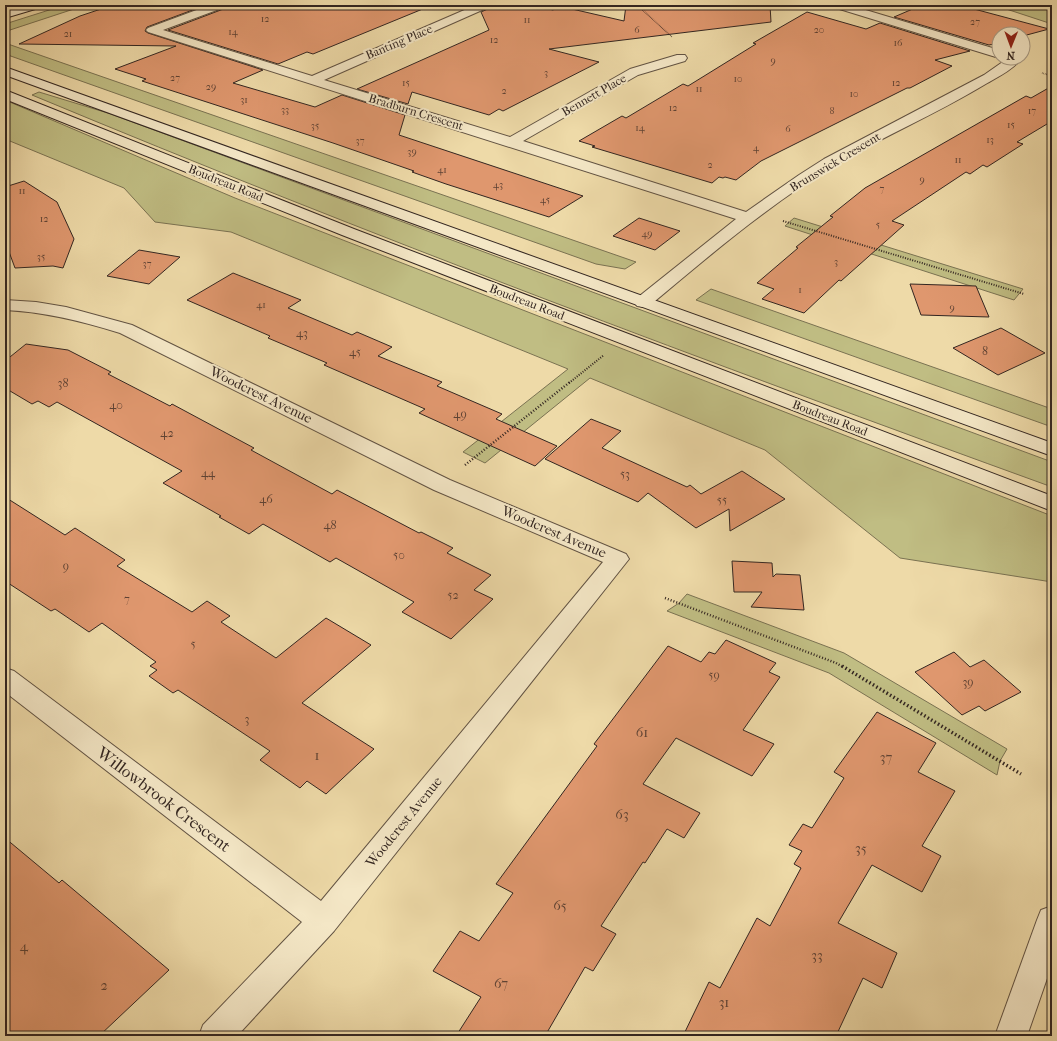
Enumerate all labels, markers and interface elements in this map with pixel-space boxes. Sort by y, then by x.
house number: 12 [261,13,269,25]
house number: 11 [523,14,531,26]
house number: 27 [970,16,980,28]
street label: Banting Place [363,22,435,62]
house number: 6 [634,24,640,36]
house number: 20 [814,24,824,36]
house number: 14 [228,26,239,38]
north arrow [991,26,1031,66]
house number: 21 [64,28,72,40]
house number: 12 [490,34,498,46]
house number: 16 [894,37,903,49]
text: N [1006,49,1015,62]
house number: 9 [770,55,776,67]
house number: 3 [544,67,548,79]
street label: Bennett Place [559,71,629,119]
house number: 27 [170,72,180,84]
house number: 10 [733,73,743,85]
house number: 15 [402,77,410,89]
house number: 12 [892,77,900,89]
house number: 29 [206,81,216,93]
house number: 11 [695,83,703,95]
house number: 2 [501,85,507,97]
house number: 10 [849,88,859,100]
street label: Bradburn Crescent [367,91,466,133]
house number: 31 [240,94,248,106]
house number: 12 [669,102,677,114]
house number: 33 [281,104,289,116]
house number: 8 [829,105,835,117]
house number: 17 [1028,105,1036,117]
house number: 15 [1007,119,1015,131]
house number: 35 [311,120,319,132]
house number: 14 [635,122,646,134]
house number: 6 [785,123,791,135]
street label: Brunswick Crescent [787,129,884,195]
house number: 13 [986,134,994,146]
house number: 37 [356,135,365,147]
house number: 4 [753,142,760,154]
house number: 39 [407,146,417,158]
house number: 11 [954,154,962,166]
house number: 2 [707,159,713,171]
street label: Boudreau Road [186,162,266,205]
house number: 41 [437,164,447,176]
house number: 9 [919,174,925,186]
house number: 43 [493,179,503,191]
house number: 7 [880,183,885,195]
house number: 11 [18,185,26,197]
house number: 45 [540,194,550,206]
house number: 12 [40,213,48,225]
house number: 5 [876,219,880,231]
house number: 49 [641,228,653,240]
house number: 35 [37,251,45,263]
house number: 3 [834,256,838,268]
house number: 37 [143,258,152,270]
street label: Boudreau Road [487,281,567,323]
house number: 1 [798,284,802,296]
house number: 41 [256,299,266,311]
house number: 9 [949,302,955,314]
house number: 43 [296,326,308,340]
house number: 8 [982,344,988,358]
house number: 45 [349,345,361,359]
street label: Woodcrest Avenue [206,362,315,427]
house number: 38 [58,376,68,390]
street label: Boudreau Road [790,397,870,439]
house number: 40 [109,398,123,412]
house number: 49 [453,407,467,421]
house number: 42 [160,426,174,440]
house number: 44 [201,466,216,480]
house number: 53 [620,467,630,481]
house number: 46 [259,492,273,506]
house number: 55 [717,493,727,507]
street label: Woodcrest Avenue [498,502,609,562]
house number: 48 [323,518,337,532]
house number: 50 [393,548,405,562]
house number: 9 [63,559,69,573]
house number: 52 [447,588,459,602]
house number: 7 [124,592,130,606]
house number: 5 [190,637,196,651]
house number: 59 [708,668,720,682]
house number: 39 [962,675,974,689]
house number: 3 [245,712,250,726]
house number: 61 [636,724,648,741]
street label: Willowbrook Crescent [92,742,235,856]
house number: 1 [315,747,320,764]
house number: 37 [880,749,892,766]
street label: Woodcrest Avenue [362,773,446,872]
house number: 63 [615,806,629,823]
house number: 35 [855,840,867,857]
house number: 65 [553,897,567,914]
house number: 4 [20,938,29,955]
house number: 33 [811,947,823,964]
house number: 67 [494,975,508,992]
house number: 2 [100,977,108,994]
house number: 31 [719,994,729,1011]

